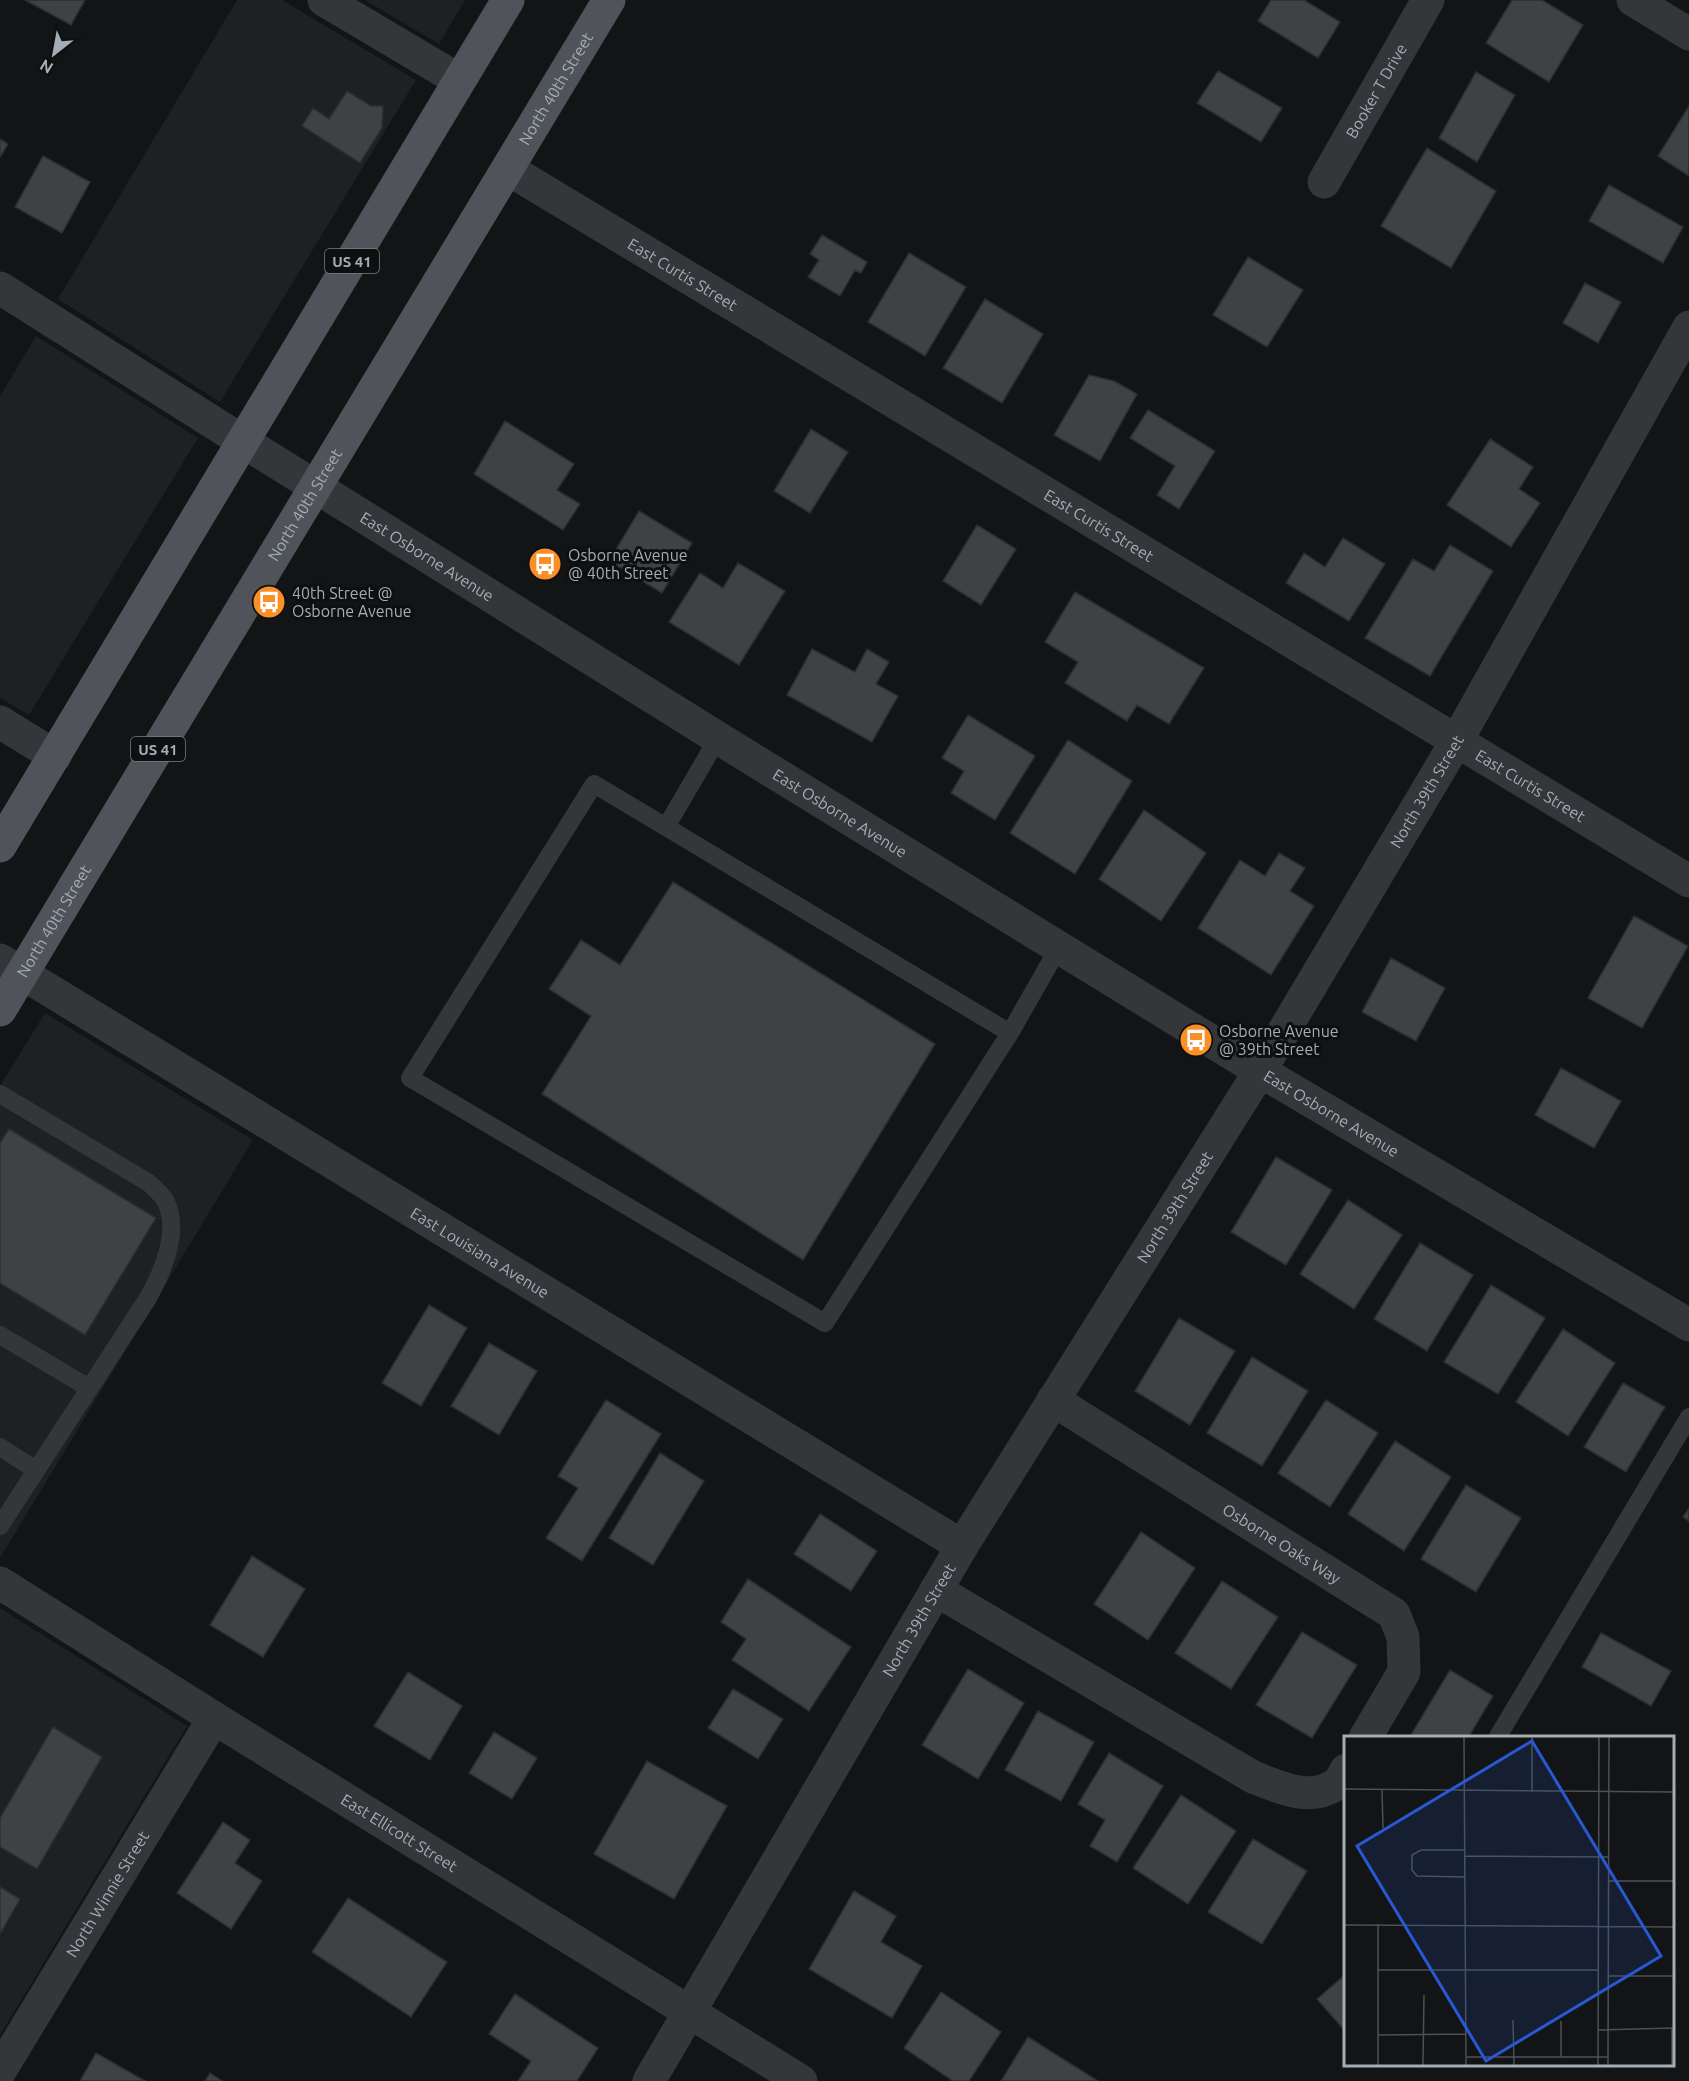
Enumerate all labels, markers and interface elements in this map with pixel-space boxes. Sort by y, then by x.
north arrow [24,24,84,84]
street label: North 40th Street [515,29,597,148]
street label: Booker T Drive [1342,40,1410,141]
text: N [37,56,56,78]
street label: East Curtis Street [625,234,741,315]
road number: US 41 [325,249,379,273]
street label: North 40th Street [264,445,346,564]
street label: East Curtis Street [1041,485,1158,565]
street label: East Osborne Avenue [357,508,497,605]
bus stop icon: Osborne Avenue @ 40th Street [527,546,563,582]
place label: Osborne Avenue @ 40th Street [568,546,688,582]
bus stop icon: 40th Street @ Osborne Avenue [251,584,287,620]
place label: 40th Street @ Osborne Avenue [292,584,412,620]
street label: North 39th Street [1386,731,1467,851]
road number: US 41 [131,737,185,761]
street label: East Curtis Street [1473,746,1589,826]
street label: East Osborne Avenue [770,765,910,861]
street label: North 40th Street [13,861,95,980]
bus stop icon: Osborne Avenue @ 39th Street [1178,1022,1214,1058]
place label: Osborne Avenue @ 39th Street [1219,1022,1339,1058]
street label: East Osborne Avenue [1261,1066,1402,1160]
street label: North 39th Street [1133,1147,1217,1266]
street label: East Louisiana Avenue [407,1203,552,1301]
street label: Osborne Oaks Way [1219,1500,1344,1587]
street label: North 39th Street [879,1560,959,1680]
inset map [1344,1736,1674,2066]
street label: East Ellicott Street [338,1790,461,1876]
street label: North Winnie Street [62,1827,153,1960]

